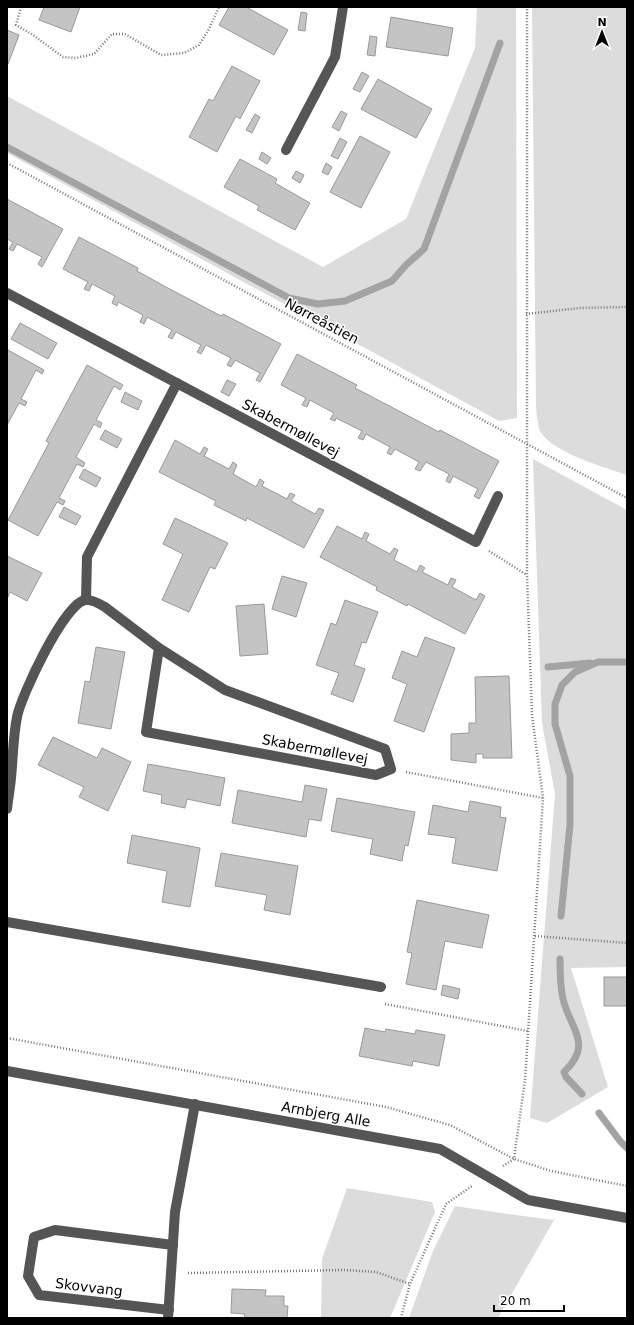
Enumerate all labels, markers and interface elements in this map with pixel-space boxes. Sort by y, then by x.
north arrow [582,12,622,52]
text: N [597,16,607,29]
street label: Nørreåstien [282,295,362,347]
street label: Skabermøllevej [240,396,342,460]
street label: Skabermøllevej [261,731,369,767]
street label: Arnbjerg Alle [280,1098,372,1130]
street label: Skovvang [54,1275,124,1299]
scale bar [494,1287,564,1313]
text: 20 m [500,1294,531,1308]

